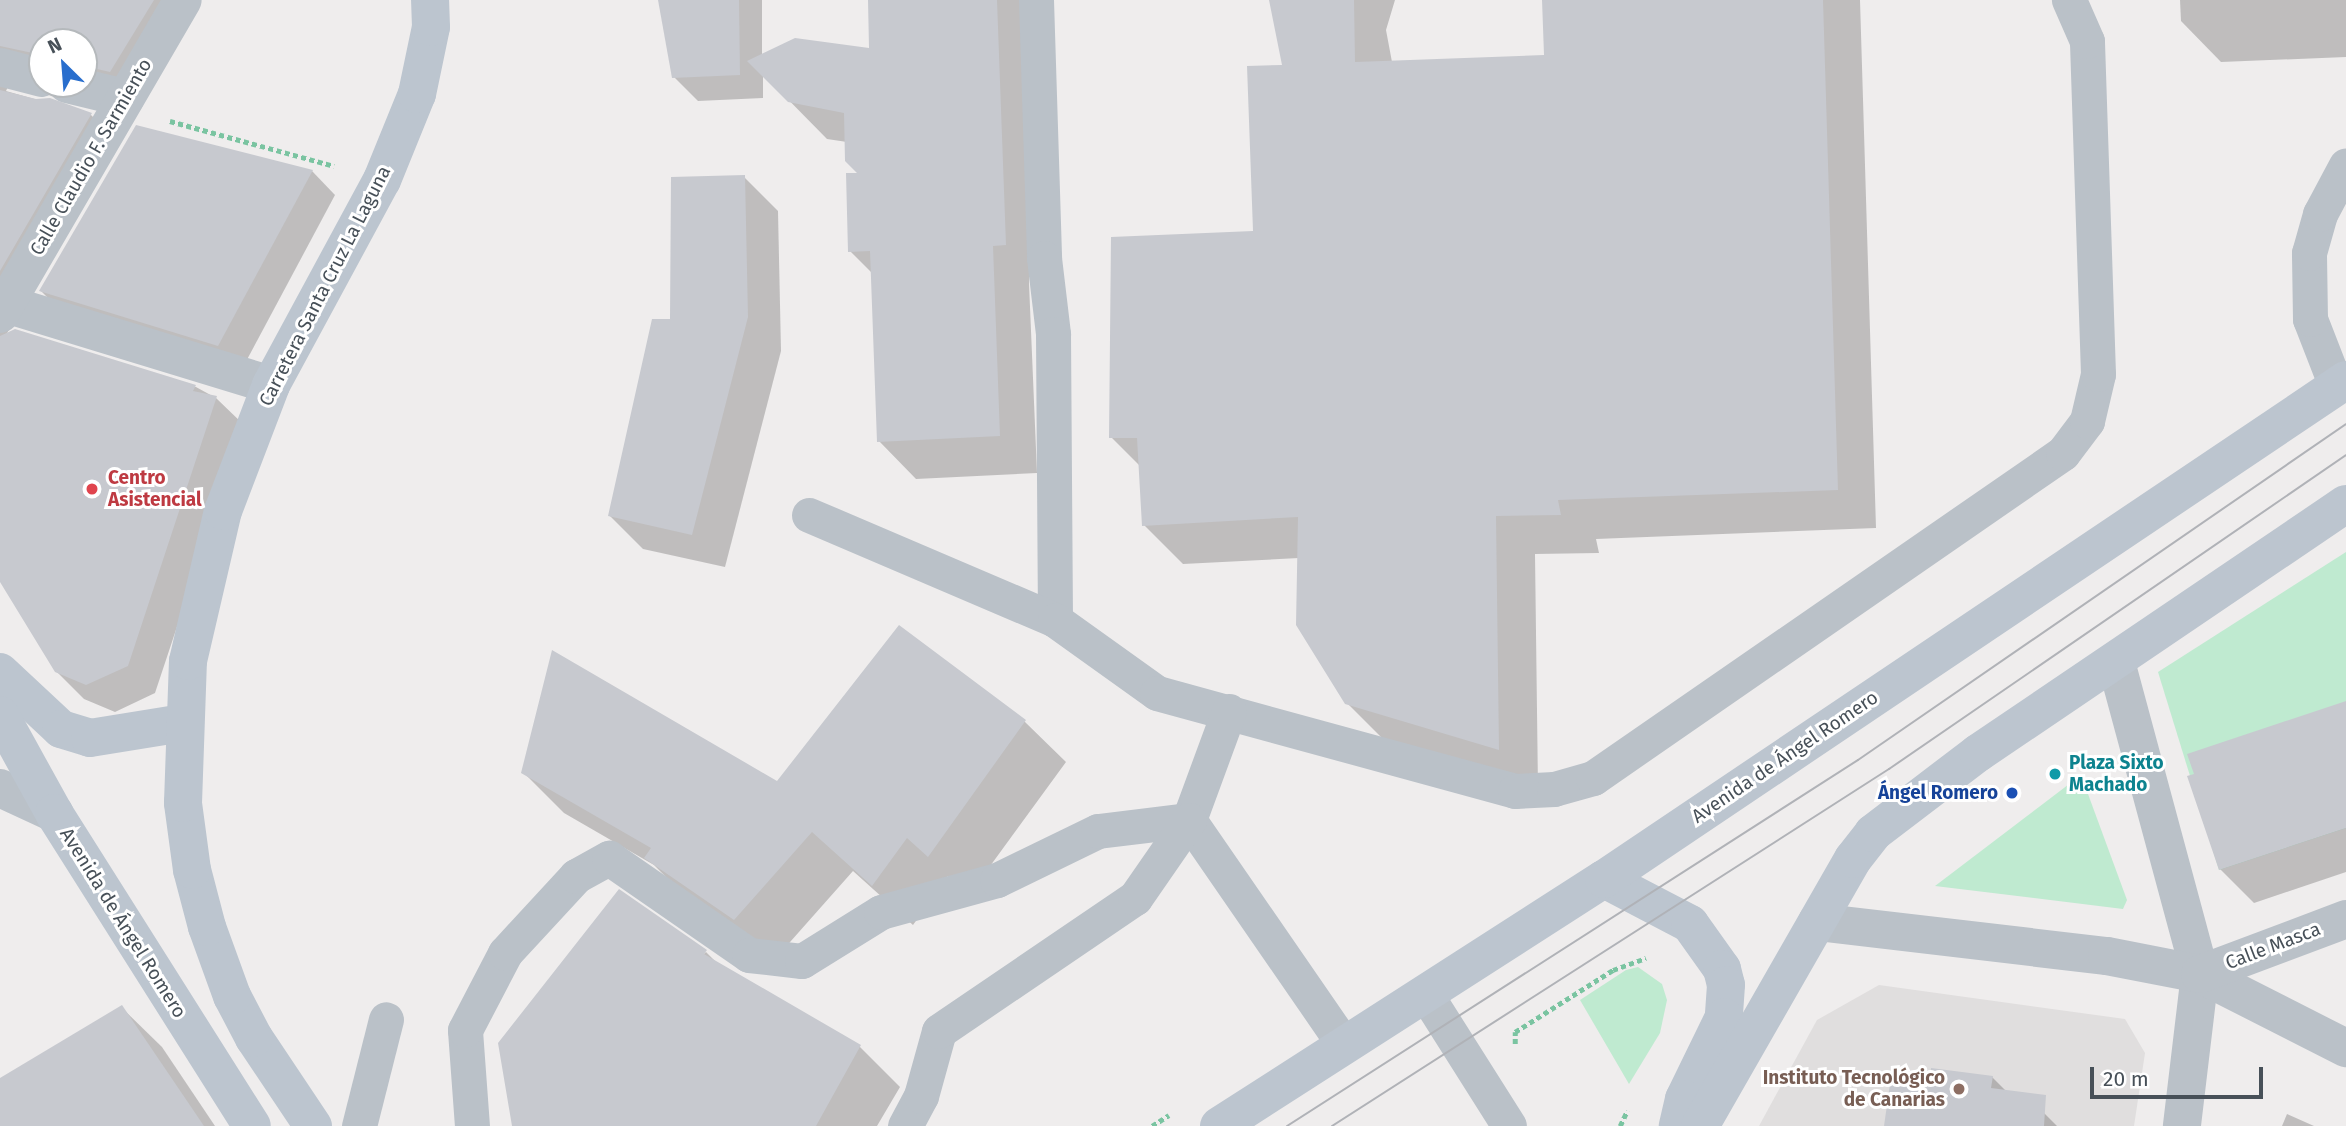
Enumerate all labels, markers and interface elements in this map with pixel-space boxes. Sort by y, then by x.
north arrow [28,28,98,98]
text: N [44,32,65,58]
street label: Calle Claudio F. Sarmiento [25,55,157,259]
street label: Carretera Santa Cruz La Laguna [254,162,396,410]
place label: Centro Asistencial [108,467,202,511]
marker: Centro Asistencial [82,479,102,499]
street label: Avenida de Ángel Romero [1687,686,1883,828]
place label: Plaza Sixto Machado [2069,752,2164,796]
marker: Plaza Sixto Machado [2047,766,2063,782]
place label: Ángel Romero [1878,782,1998,804]
marker: Ángel Romero [2004,785,2020,801]
street label: Avenida de Ángel Romero [55,824,191,1022]
street label: Calle Masca [2222,917,2324,975]
scale bar [2094,1052,2267,1096]
text: 20 m [2103,1066,2149,1092]
place label: Instituto Tecnológico de Canarias [1763,1067,1945,1111]
marker: Instituto Tecnológico de Canarias [1951,1081,1967,1097]

